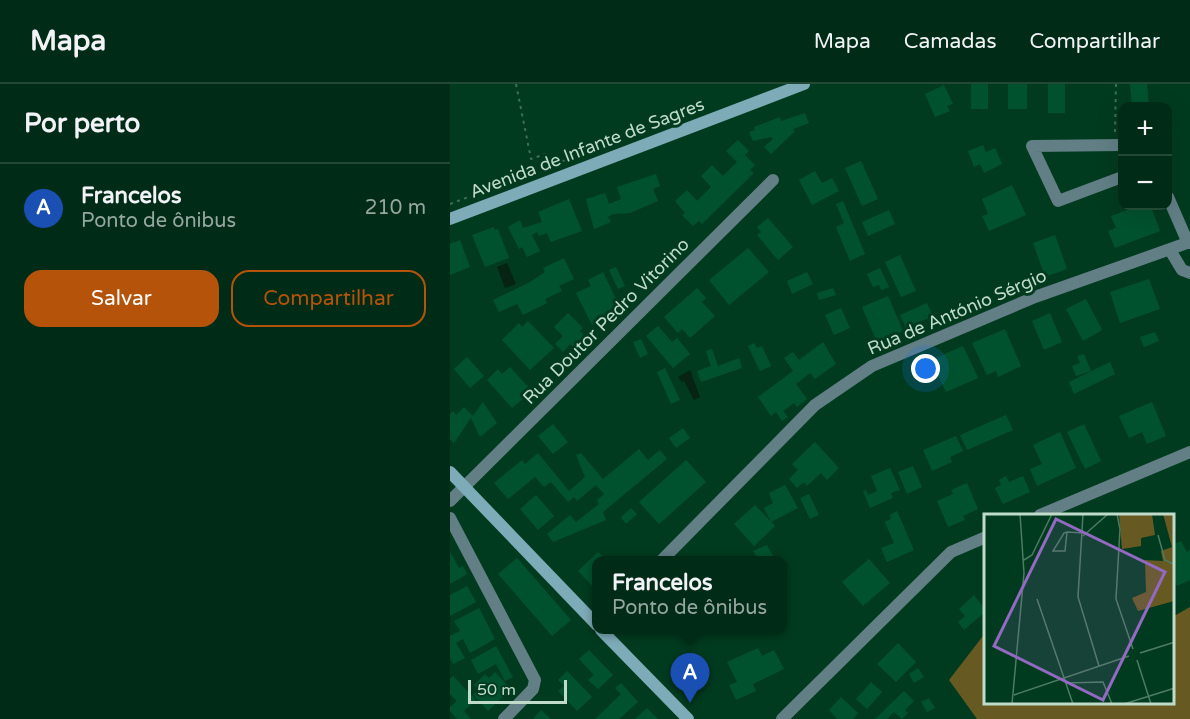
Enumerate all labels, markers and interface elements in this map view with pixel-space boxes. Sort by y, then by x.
text: Mapa [30,24,106,58]
text: Mapa [814,29,871,54]
text: Camadas [904,29,996,54]
text: Compartilhar [1029,29,1160,54]
street label: Avenida de Infante de Sagres [467,93,707,203]
map controls [1118,102,1172,210]
button: + [1118,102,1172,156]
text: Por perto [24,108,140,139]
button: − [1118,156,1172,210]
text: Francelos [81,183,181,209]
text: A [36,196,51,220]
text: 210 m [365,196,426,220]
text: Ponto de ônibus [81,209,236,233]
street label: Rua Doutor Pedro Vitorino [518,233,694,409]
street label: Rua de António Sérgio [864,264,1050,360]
button: Salvar [24,270,219,327]
button: Compartilhar [231,270,426,327]
your location [911,354,940,383]
inset map [984,514,1175,704]
popup [592,556,787,634]
text: Francelos [612,570,712,596]
text: Ponto de ônibus [612,596,767,620]
pin: A [670,654,710,703]
scale bar [468,677,567,704]
text: 50 m [477,680,516,700]

